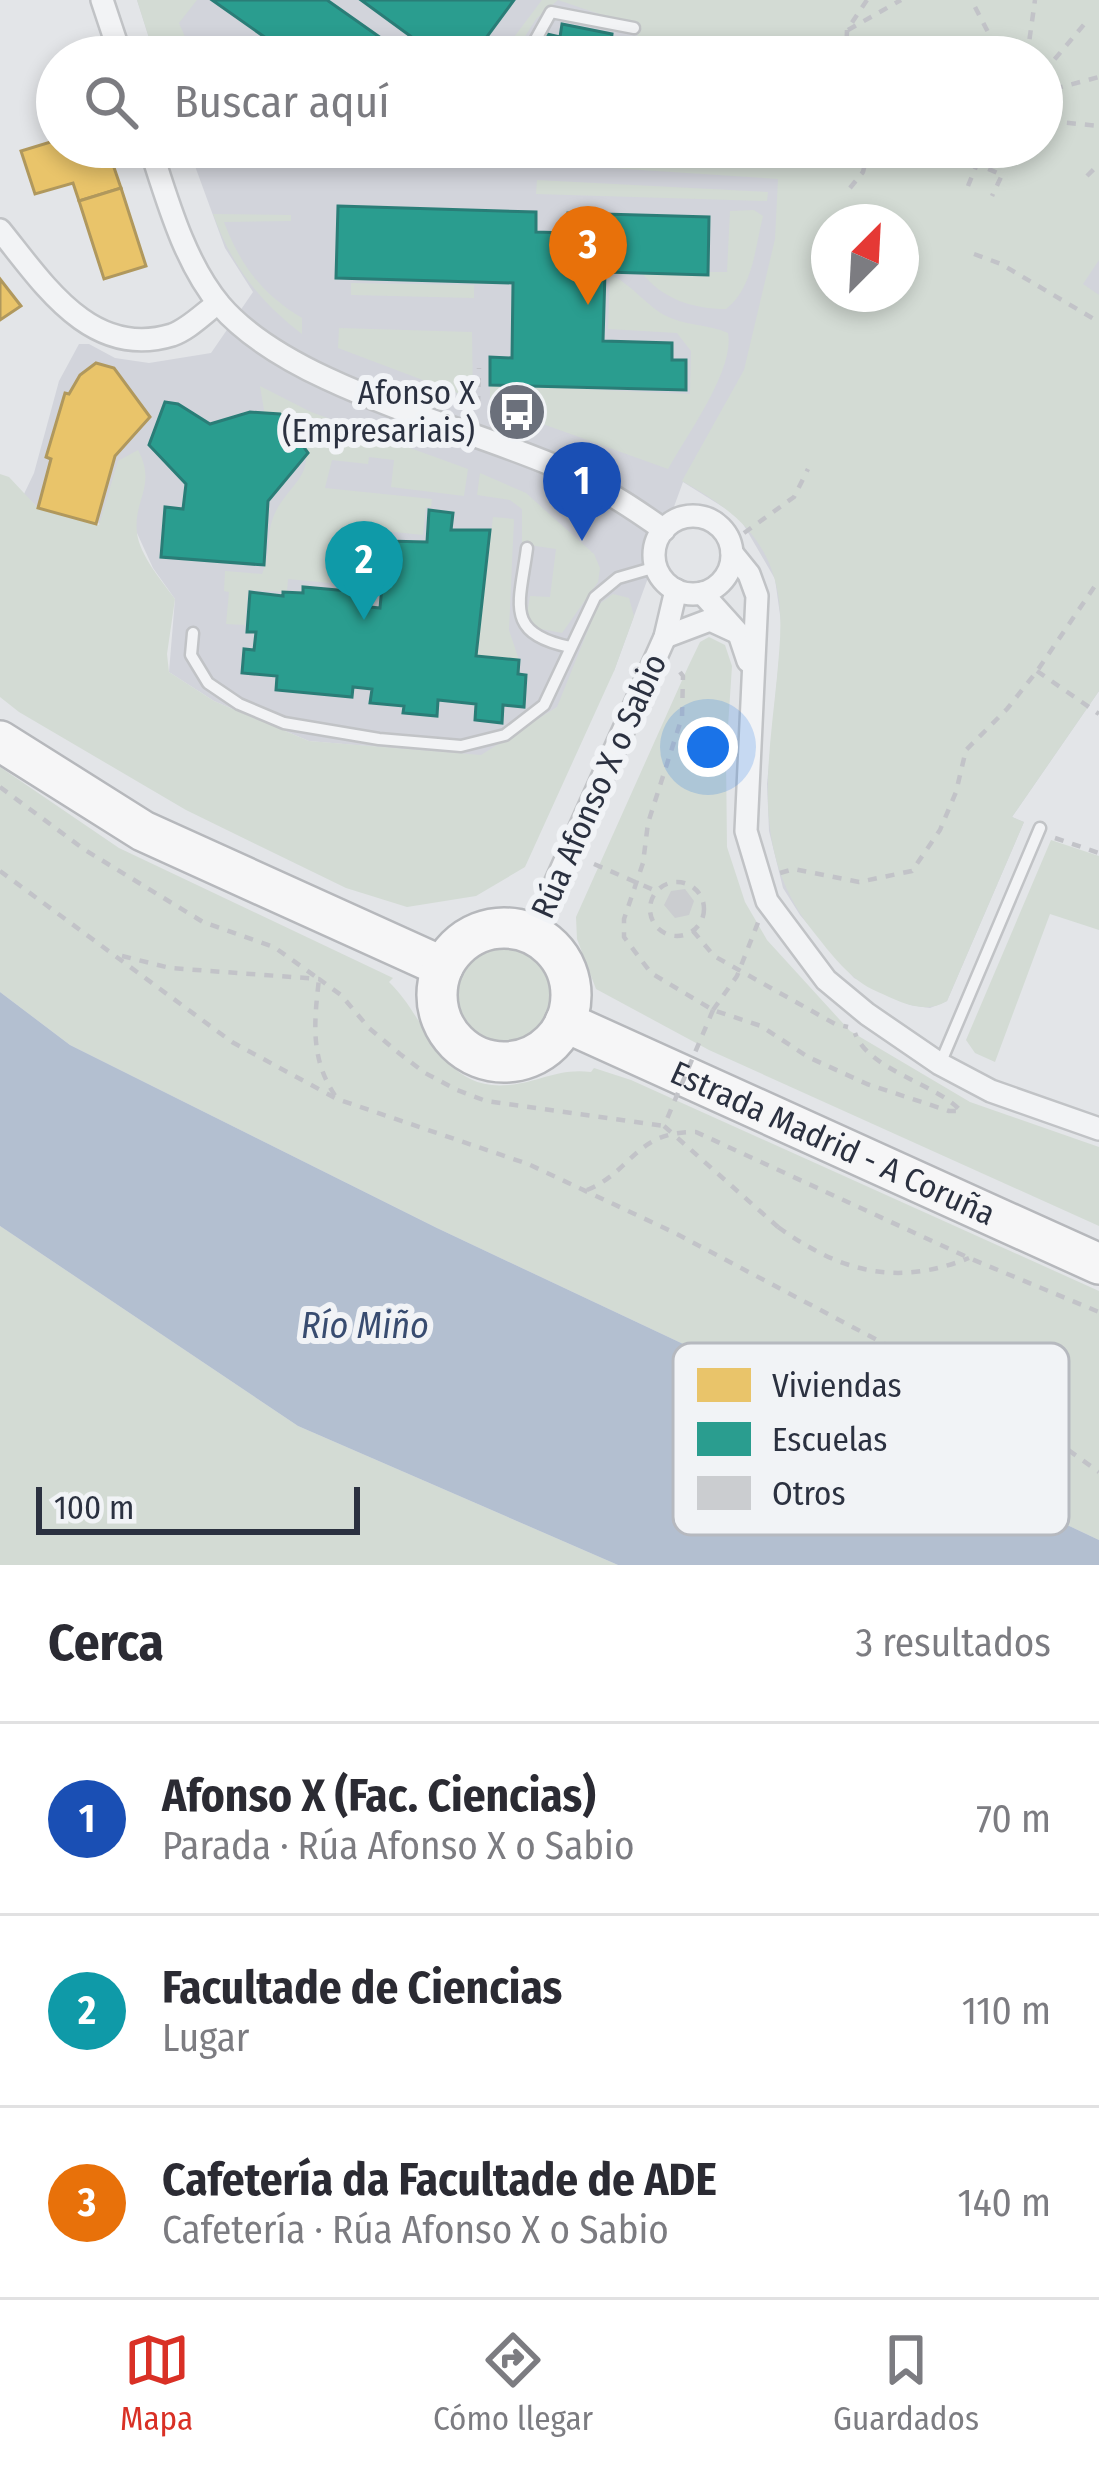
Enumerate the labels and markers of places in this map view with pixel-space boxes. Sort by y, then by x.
pin: 3 [549,206,627,305]
place label: Afonso X (Empresariais) [282,373,475,451]
bus stop icon: Afonso X (Empresariais) [486,381,548,443]
pin: 1 [543,442,621,541]
pin: 2 [325,521,403,620]

